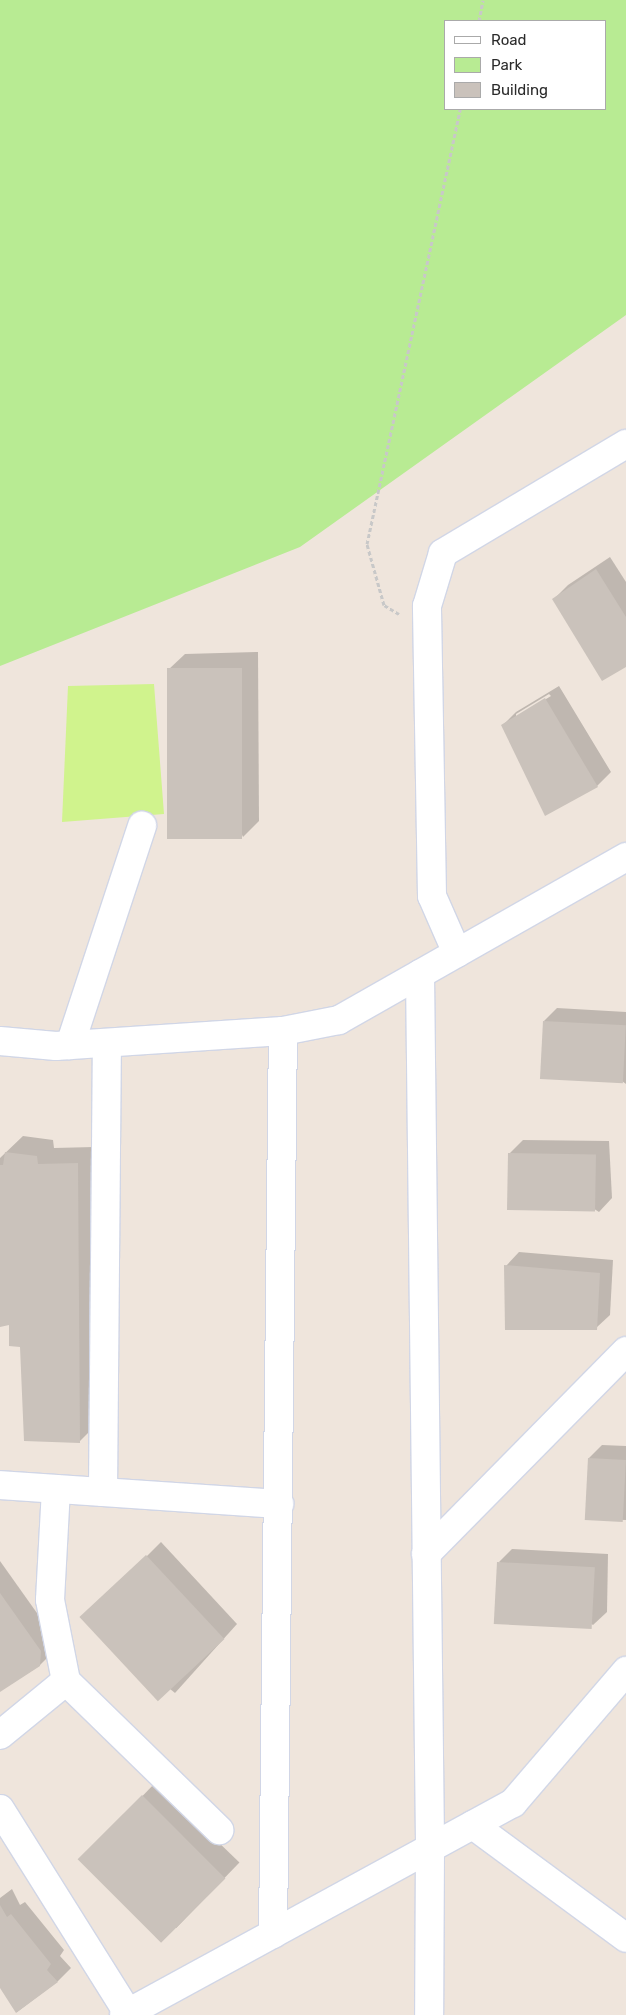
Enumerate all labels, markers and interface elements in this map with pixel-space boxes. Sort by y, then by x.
legend [444,20,606,110]
text: Road [491,31,527,49]
text: Park [491,56,522,74]
text: Building [491,81,548,99]

